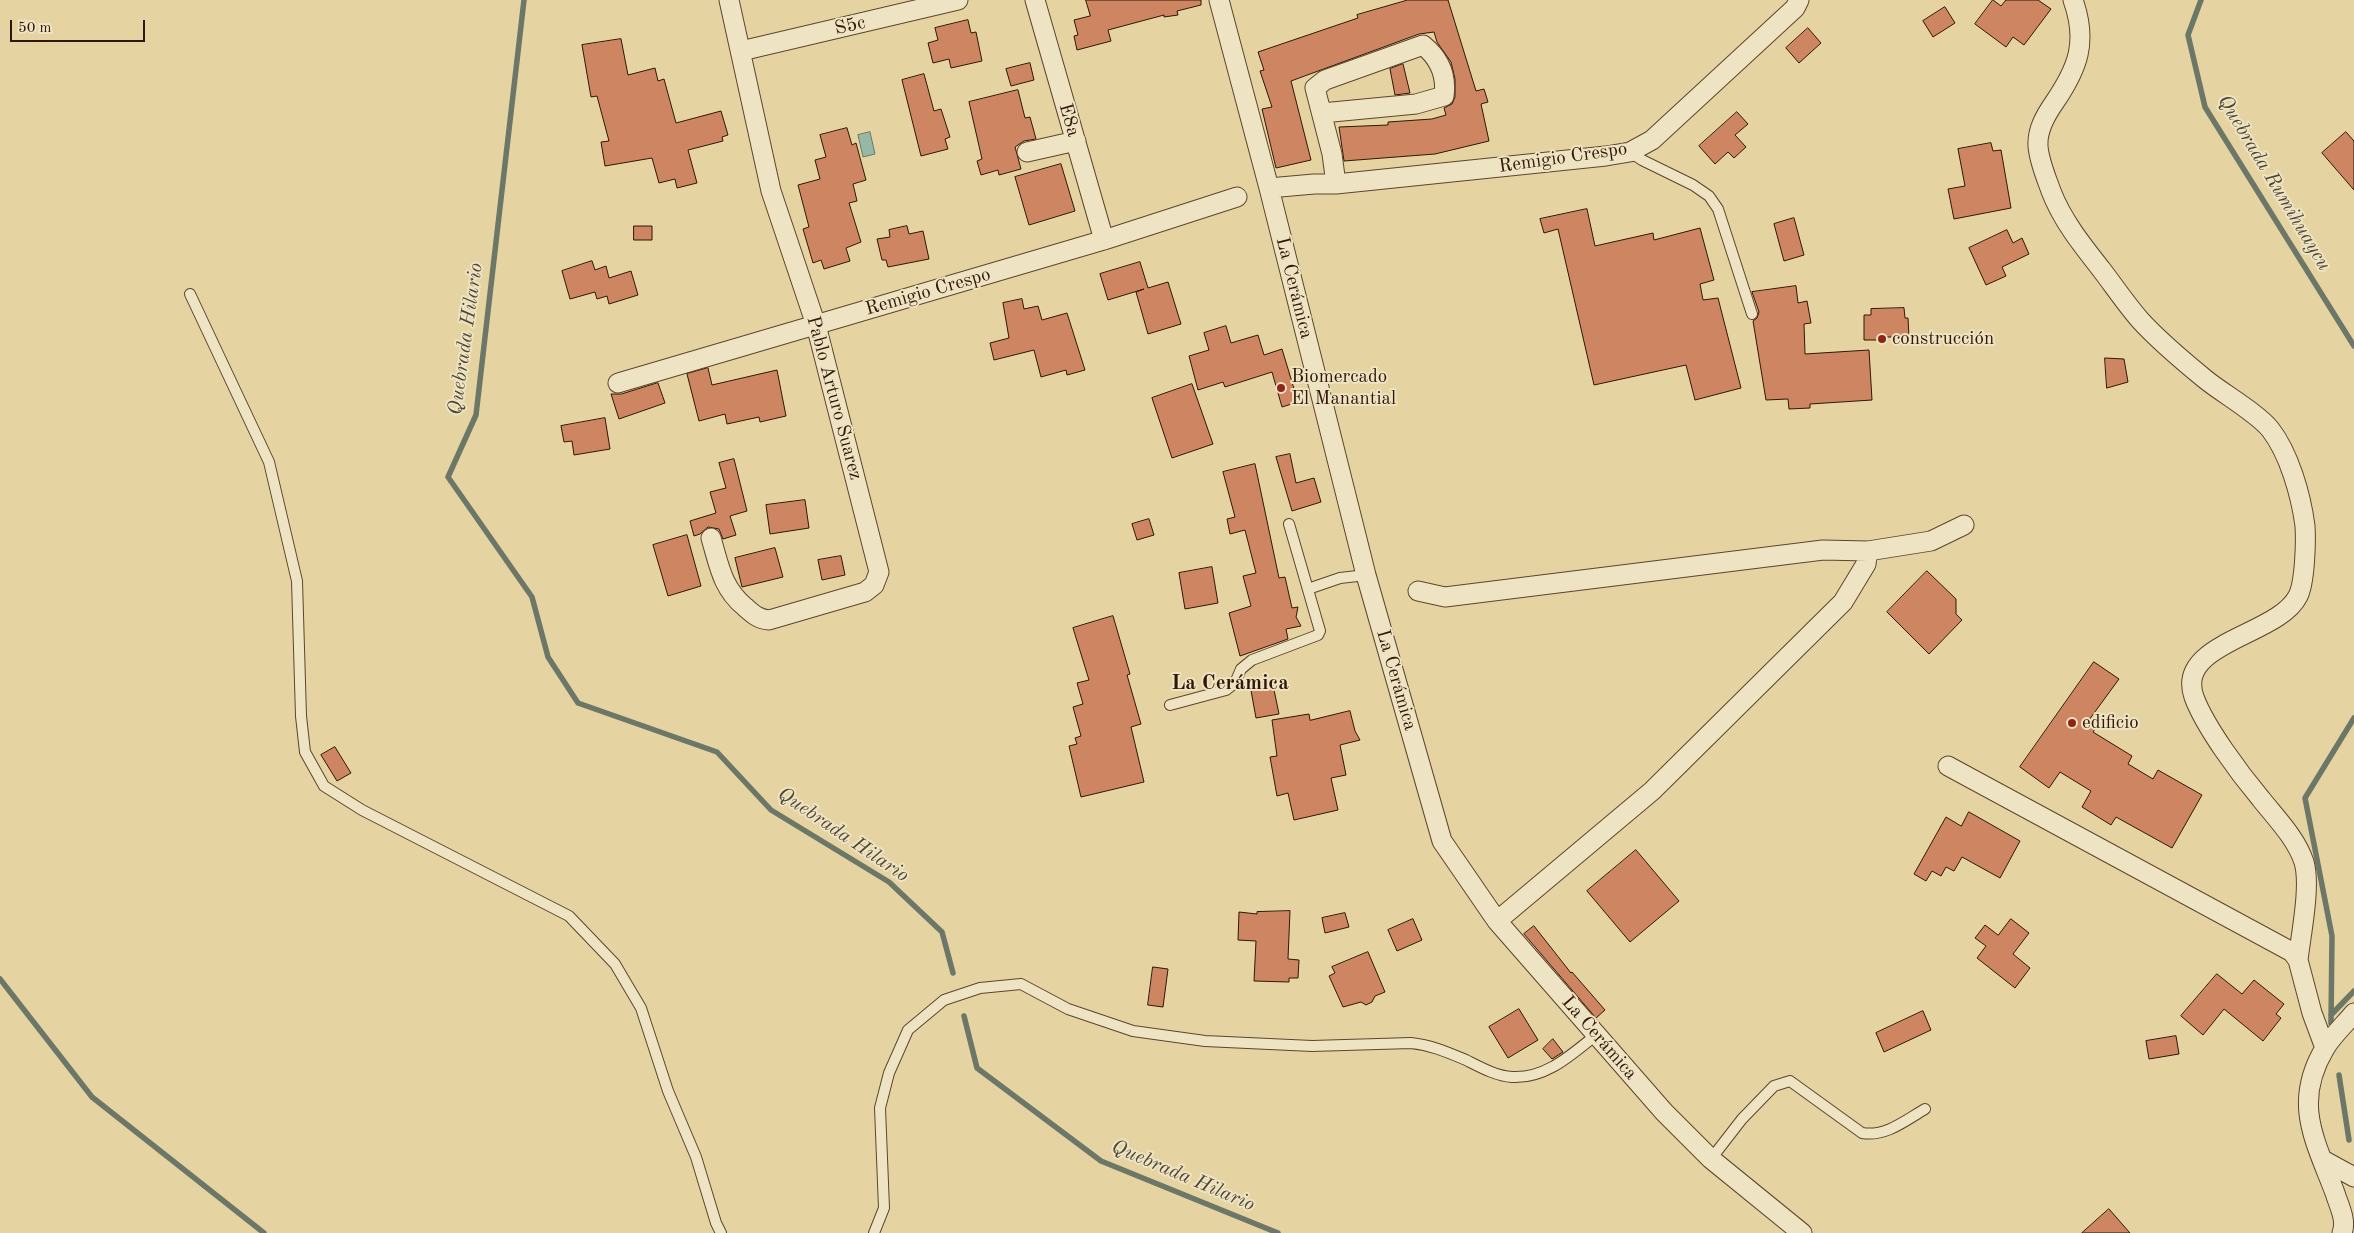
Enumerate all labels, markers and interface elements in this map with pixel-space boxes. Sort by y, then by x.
scale bar [12,10,148,42]
street label: S5c [832,11,868,41]
text: 50 m [18,21,52,36]
water label: Quebrada Rumihuaycu [2212,91,2336,275]
street label: E8a [1053,101,1085,139]
street label: Remigio Crespo [1497,138,1629,178]
street label: La Cerámica [1270,235,1318,341]
water label: Quebrada Hilario [443,261,489,417]
street label: Remigio Crespo [863,263,993,321]
street label: Pablo Arturo Suarez [801,313,867,483]
place label: construcción [1892,328,1994,350]
marker: construcción [1876,333,1888,345]
place label: Biomercado El Manantial [1291,366,1396,410]
marker: Biomercado El Manantial [1275,382,1287,394]
street label: La Cerámica [1371,627,1421,733]
district label: La Cerámica [1171,670,1289,696]
place label: edificio [2082,712,2139,734]
marker: edificio [2066,717,2078,729]
water label: Quebrada Hilario [773,782,913,888]
street label: La Cerámica [1556,991,1642,1085]
water label: Quebrada Hilario [1108,1135,1258,1217]

